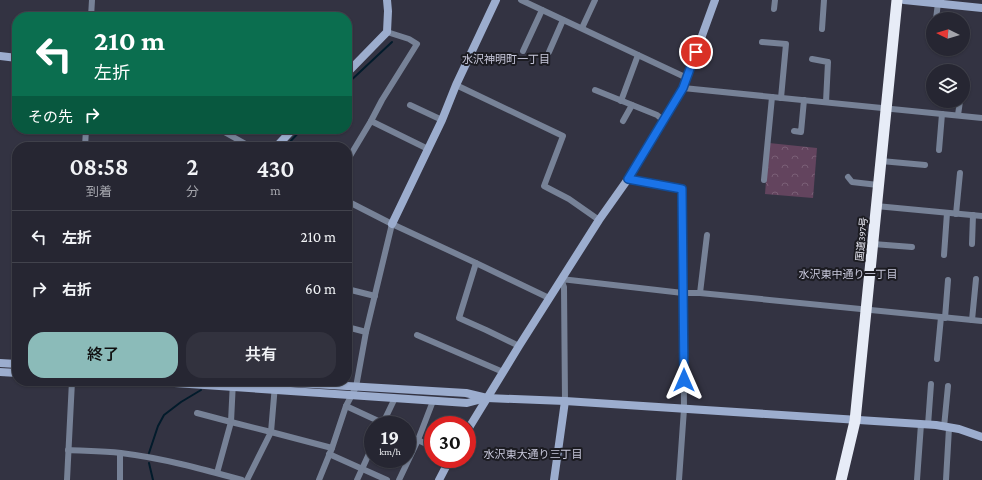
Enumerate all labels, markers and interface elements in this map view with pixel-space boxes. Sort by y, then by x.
north arrow [926,12,970,56]
map controls [926,12,970,108]
text: 210 m [94,25,165,56]
icon: left [28,28,80,80]
pin [679,35,713,69]
icon: arrive [685,41,707,63]
district label: 水沢神明町一丁目 [462,53,550,65]
text: 左折 [94,63,130,83]
button: layers [926,64,970,108]
icon: right [81,104,103,126]
text: その先 [28,109,73,125]
text: 08:58 [69,153,129,180]
text: 2 [187,153,198,180]
text: 430 [256,155,295,182]
text: m [270,183,281,198]
text: 到着 [86,184,112,199]
text: 分 [186,184,199,199]
street label: 国道397号 [854,216,869,262]
icon: left [28,226,50,248]
text: 210 m [301,229,336,245]
text: 左折 [62,230,92,246]
district label: 水沢東中通り一丁目 [799,268,898,280]
icon: right [28,278,50,300]
text: 60 m [305,281,336,297]
text: 右折 [62,282,92,298]
button: 終了 [28,332,178,378]
button: 共有 [186,332,336,378]
position arrow [663,359,705,401]
speed limit sign: 30 [424,416,476,468]
text: 19 [381,426,399,448]
text: km/h [379,446,401,457]
district label: 水沢東大通り三丁目 [484,448,583,460]

